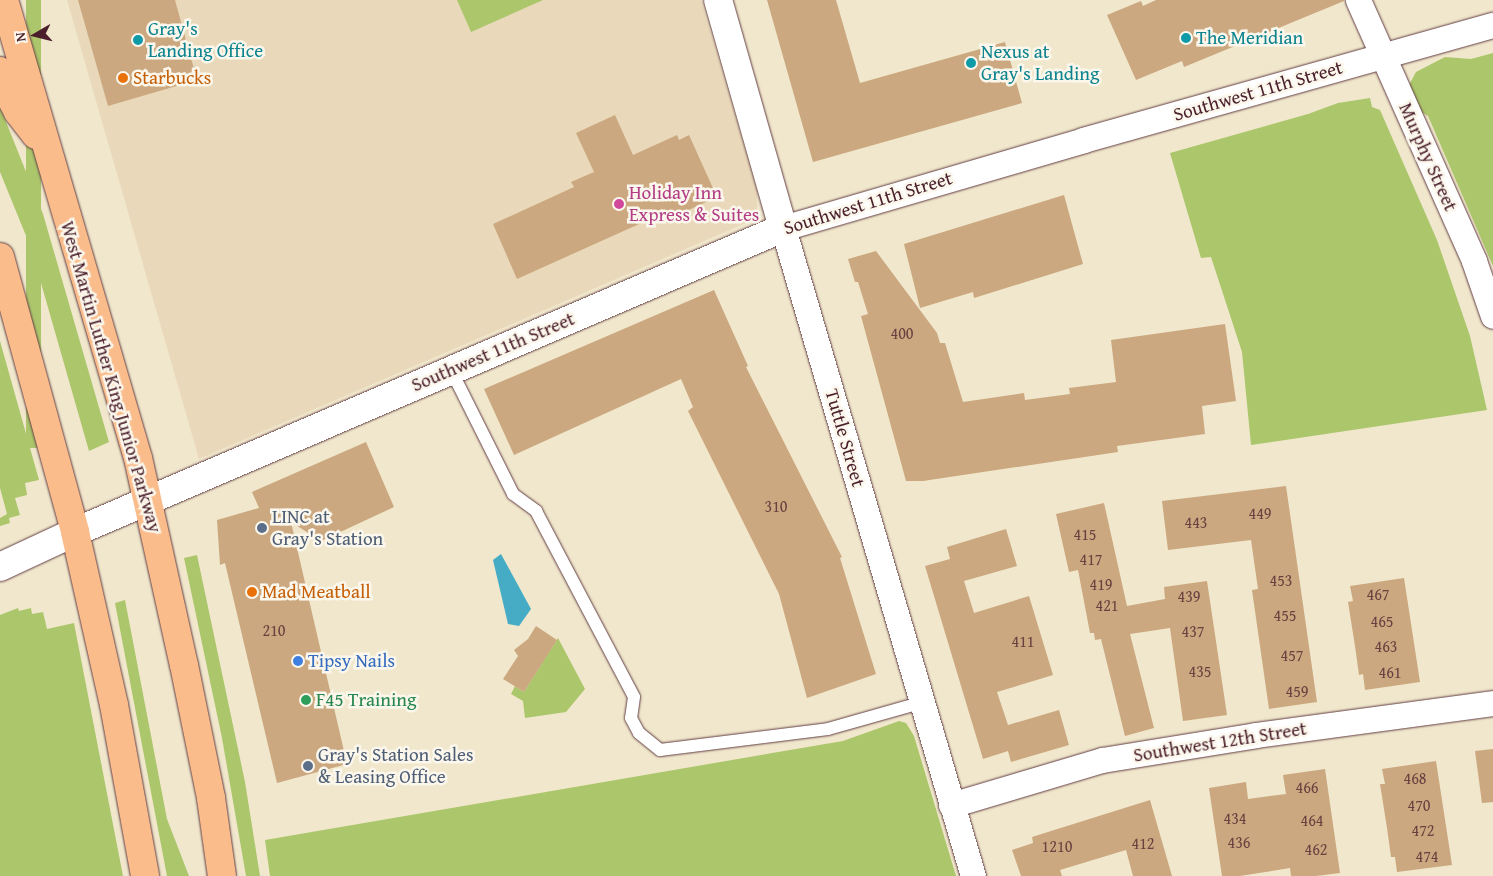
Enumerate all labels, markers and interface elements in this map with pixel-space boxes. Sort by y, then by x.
north arrow [10,10,60,60]
place label: Gray's Landing Office [148,18,263,62]
place label: The Meridian [1196,27,1303,49]
text: N [10,31,31,43]
marker: The Meridian [1180,32,1192,44]
marker: Gray's Landing Office [132,34,144,46]
place label: Nexus at Gray's Landing [981,41,1099,85]
street label: Southwest 11th Street [1171,56,1345,126]
marker: Nexus at Gray's Landing [965,57,977,69]
place label: Starbucks [133,67,211,89]
marker: Starbucks [117,72,129,84]
street label: Murphy Street [1394,99,1462,215]
street label: Southwest 11th Street [781,167,955,239]
place label: Holiday Inn Express & Suites [629,182,759,226]
marker: Holiday Inn Express & Suites [613,198,625,210]
street label: West Martin Luther King Junior Parkway [56,219,166,535]
street label: Southwest 11th Street [408,307,578,397]
house number: 400 [890,323,914,343]
street label: Tuttle Street [820,386,870,490]
house number: 310 [764,496,788,516]
house number: 449 [1248,503,1272,523]
place label: LINC at Gray's Station [272,506,383,550]
house number: 443 [1184,512,1208,532]
marker: LINC at Gray's Station [256,522,268,534]
house number: 415 [1073,524,1097,544]
house number: 417 [1079,549,1103,569]
house number: 453 [1269,570,1293,590]
house number: 419 [1089,574,1113,594]
place label: Mad Meatball [262,581,371,603]
house number: 467 [1366,584,1390,604]
marker: Mad Meatball [246,586,258,598]
house number: 439 [1177,586,1201,606]
house number: 421 [1095,595,1119,615]
house number: 455 [1273,605,1297,625]
house number: 465 [1370,611,1394,631]
house number: 210 [262,620,286,640]
house number: 437 [1181,621,1205,641]
house number: 411 [1011,631,1035,651]
house number: 463 [1374,636,1398,656]
house number: 457 [1280,645,1304,665]
place label: Tipsy Nails [308,650,395,672]
marker: Tipsy Nails [292,655,304,667]
house number: 435 [1188,661,1212,681]
house number: 461 [1378,662,1402,682]
house number: 459 [1285,681,1309,701]
place label: F45 Training [316,689,416,711]
marker: F45 Training [300,694,312,706]
street label: Southwest 12th Street [1132,717,1308,767]
place label: Gray's Station Sales & Leasing Office [318,744,474,788]
marker: Gray's Station Sales & Leasing Office [302,760,314,772]
house number: 468 [1403,768,1427,788]
house number: 466 [1295,777,1319,797]
house number: 470 [1407,795,1431,815]
house number: 434 [1223,808,1247,828]
house number: 464 [1300,810,1324,830]
house number: 472 [1411,820,1435,840]
house number: 436 [1227,832,1251,852]
house number: 412 [1131,833,1155,853]
house number: 1210 [1042,836,1072,856]
house number: 462 [1304,839,1328,859]
house number: 474 [1415,846,1439,866]

